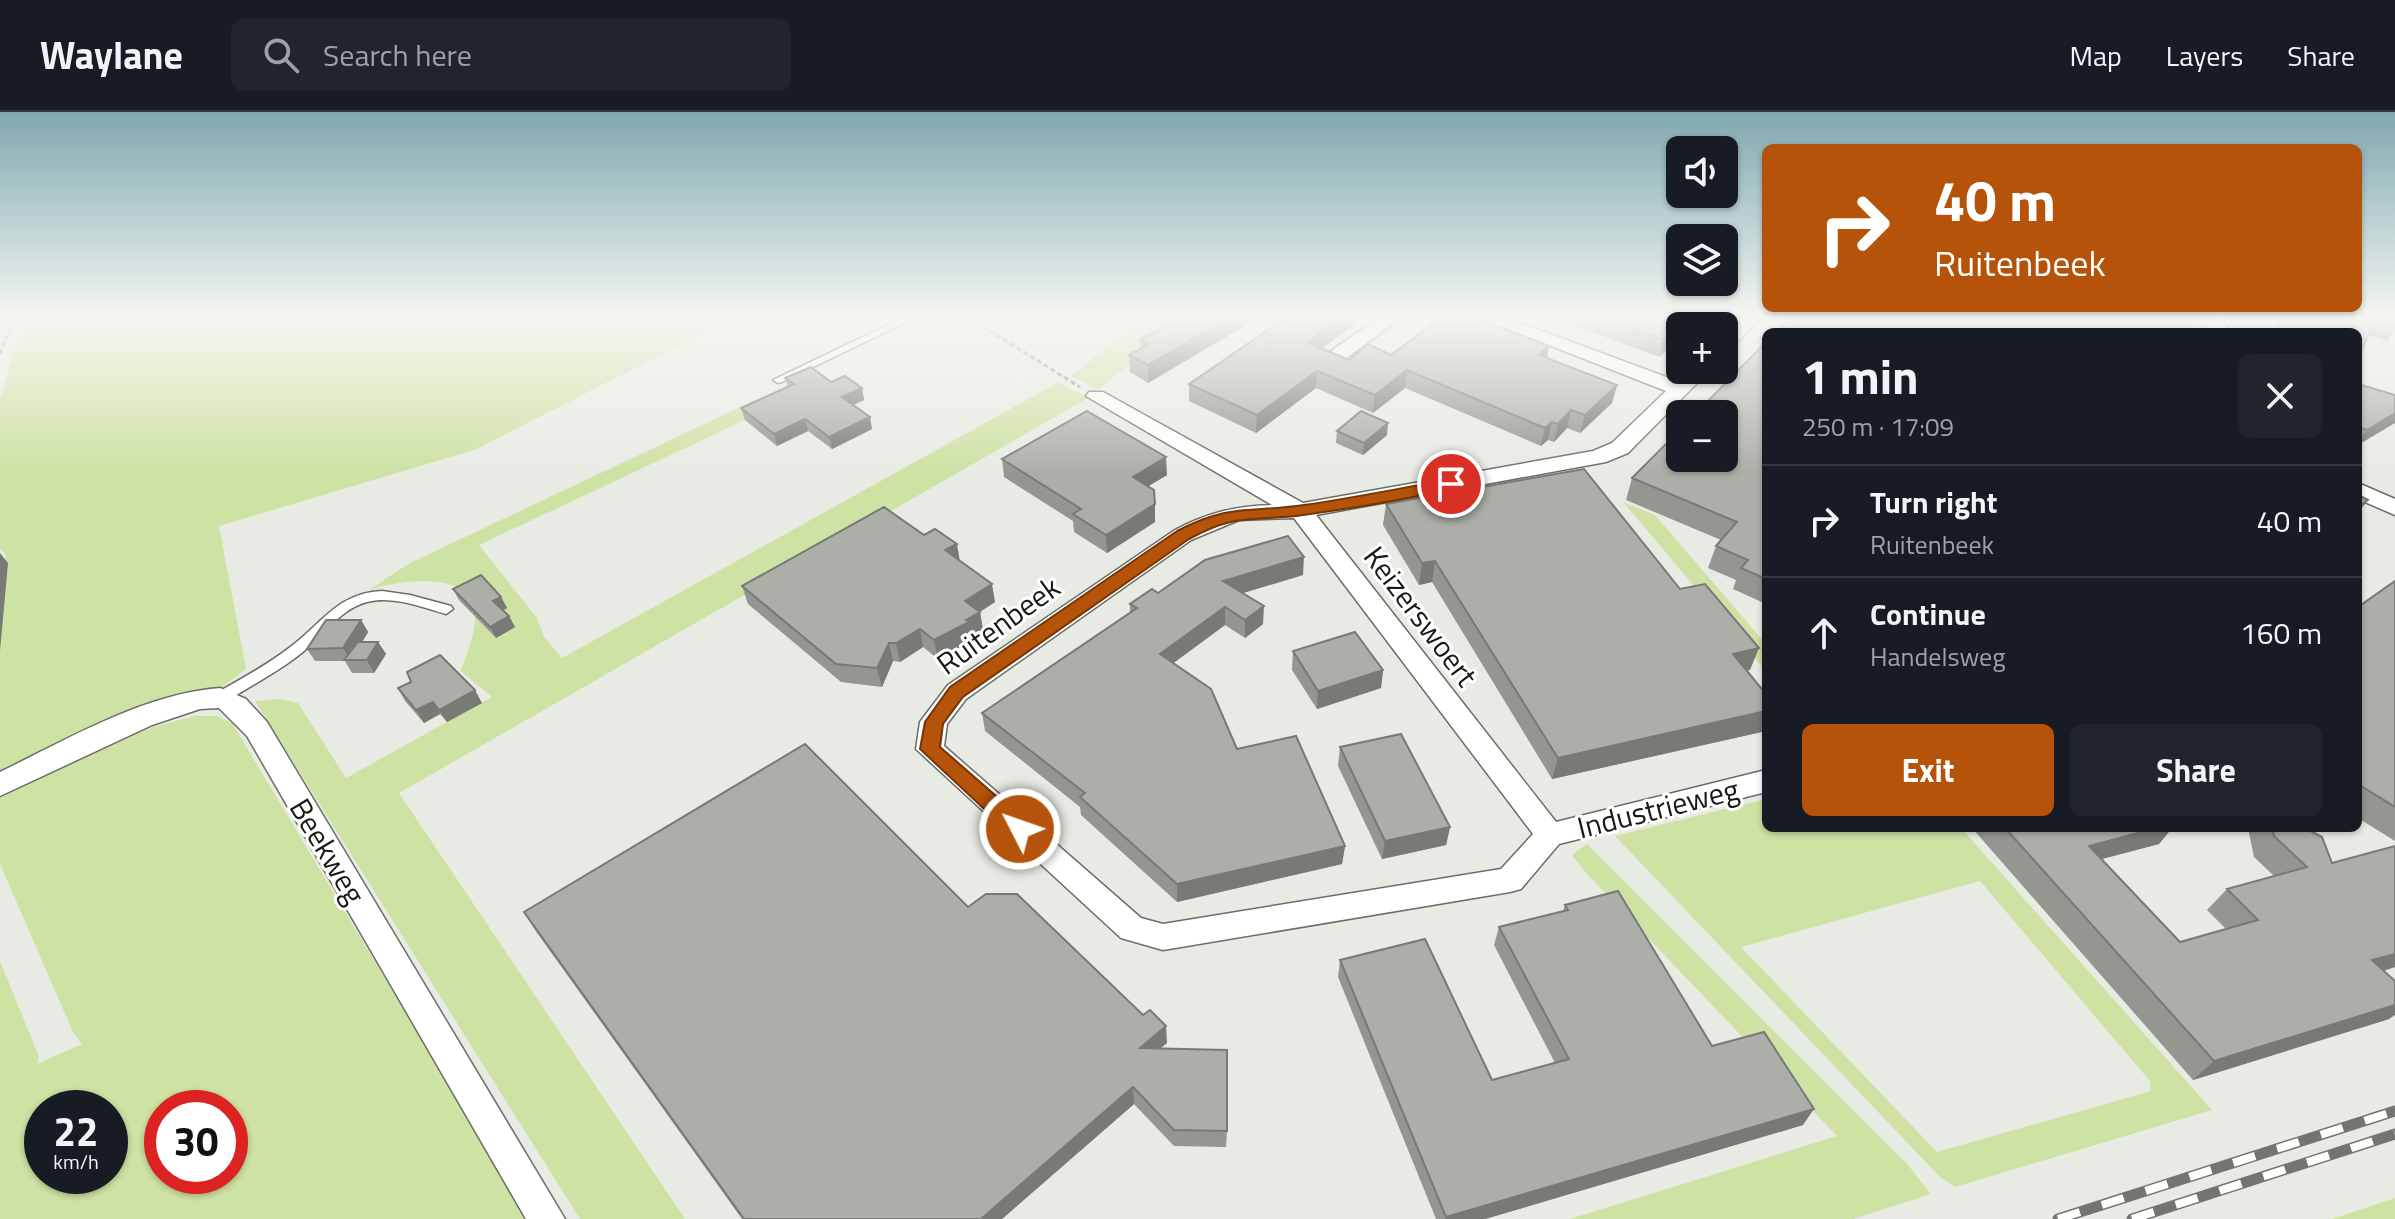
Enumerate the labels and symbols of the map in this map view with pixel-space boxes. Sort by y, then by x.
pin [1417,450,1485,518]
street label: Keizerswoert [1353,536,1490,696]
street label: Ruitenbeek [927,564,1069,686]
street label: Industrieweg [1572,766,1744,850]
position arrow [978,787,1062,871]
street label: Beekweg [278,789,378,913]
speed limit sign: 30 [144,1090,248,1194]

